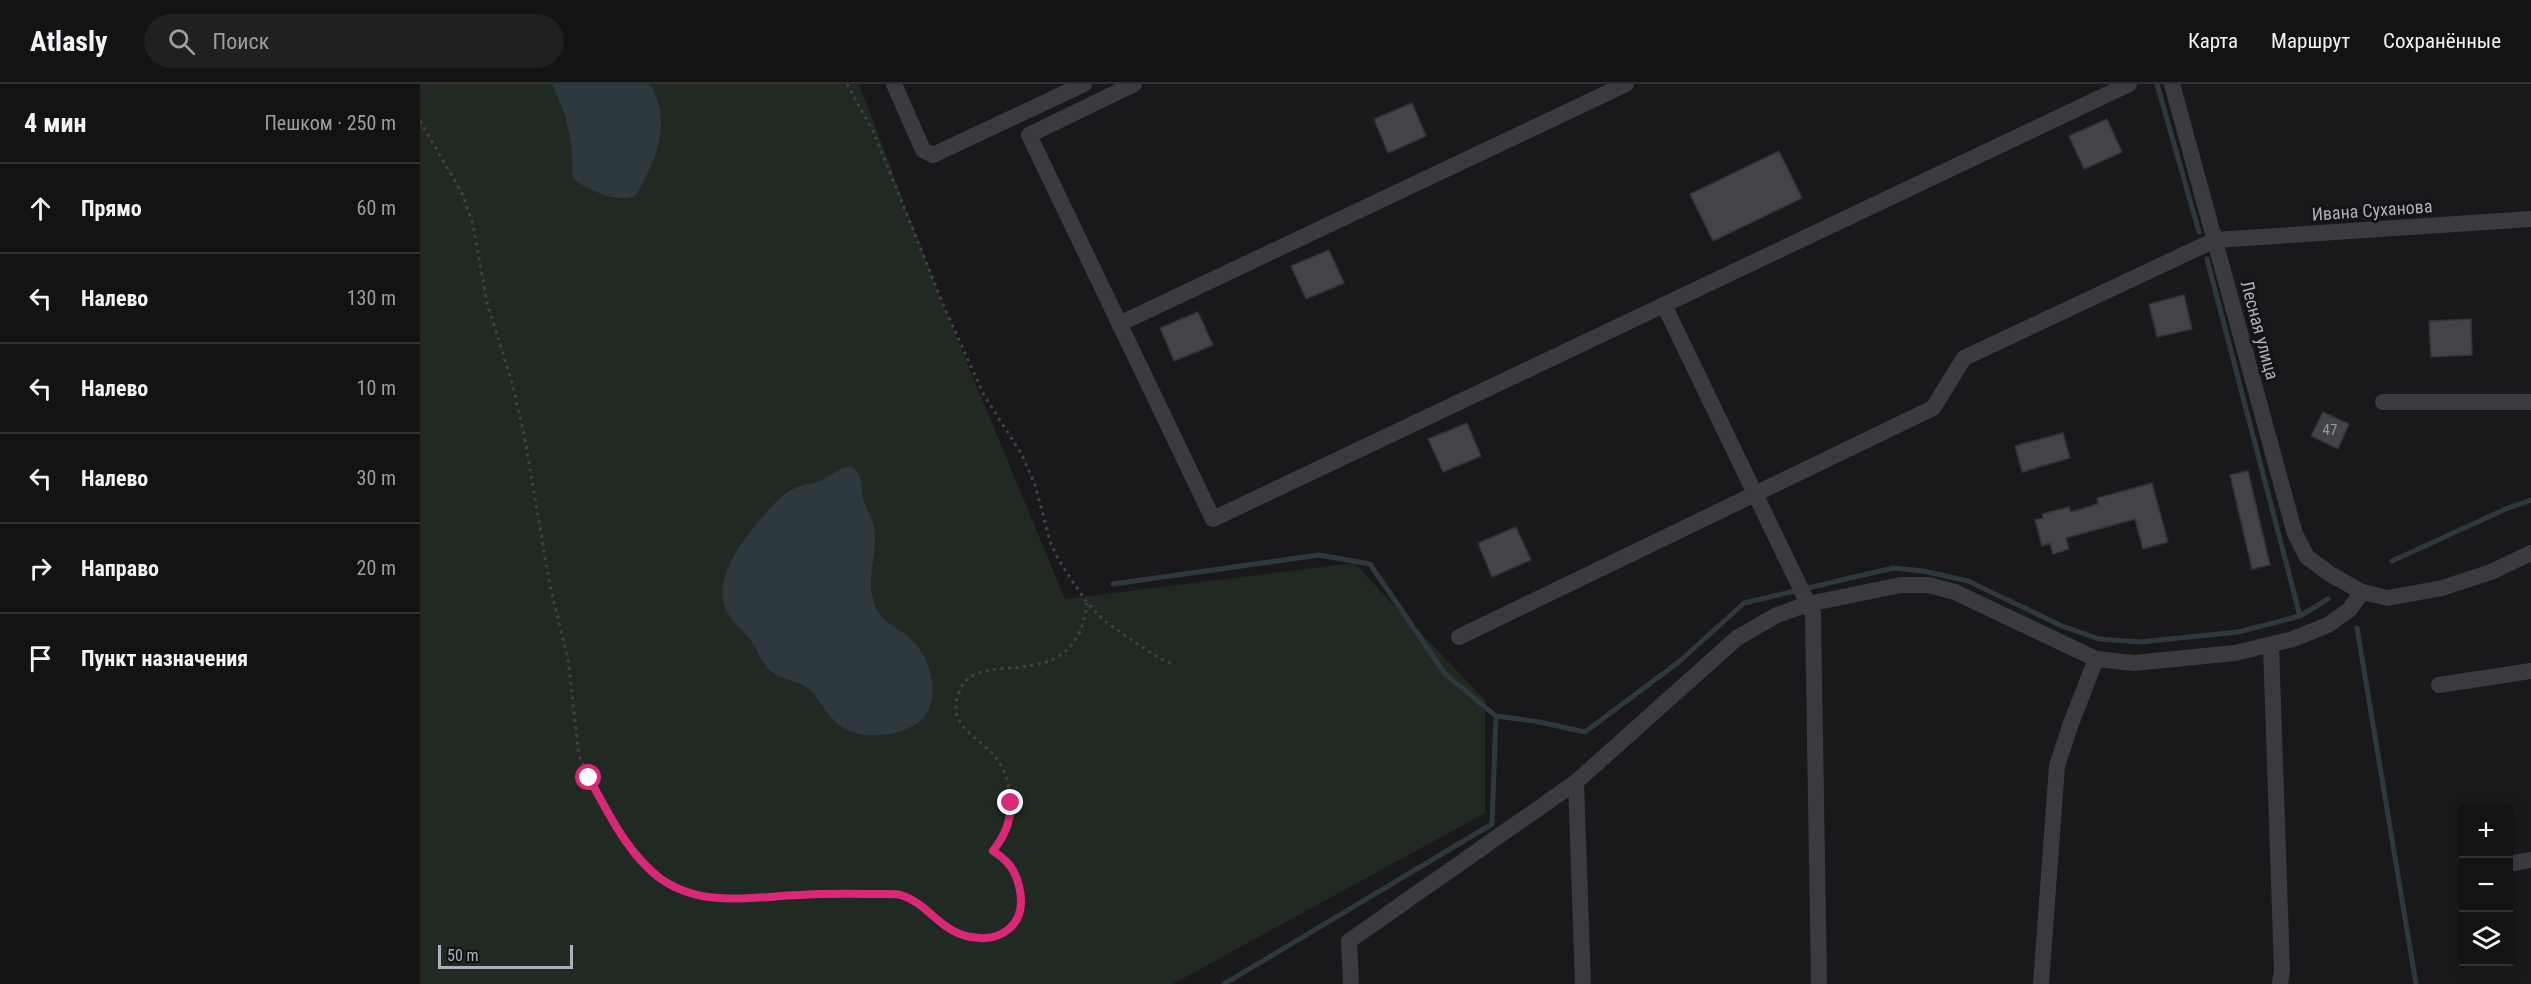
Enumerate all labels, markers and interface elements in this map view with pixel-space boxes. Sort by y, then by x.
search box [144,14,564,68]
text: Atlasly [30,25,108,58]
icon: search [165,25,198,58]
text: Поиск [213,29,269,54]
text: Карта [2188,29,2238,53]
text: Маршрут [2271,29,2350,53]
text: Сохранённые [2383,29,2501,53]
text: 4 мин [24,108,86,138]
text: Пешком · 250 m [264,111,396,135]
icon: ahead [24,192,57,225]
street label: Ивана Суханова [2311,195,2433,225]
text: Прямо [81,196,142,221]
text: 60 m [357,196,396,220]
street label: Лесная улица [2237,278,2283,382]
icon: left [24,282,57,315]
text: Налево [81,286,148,311]
text: 130 m [347,286,396,310]
icon: left [24,372,57,405]
text: Налево [81,376,148,401]
text: 10 m [357,376,396,400]
house number: 47 [2323,421,2337,439]
icon: left [24,462,57,495]
text: Налево [81,466,148,491]
text: 30 m [357,466,396,490]
icon: right [24,552,57,585]
text: Направо [81,556,159,581]
text: 20 m [357,556,396,580]
icon: arrive [24,642,57,675]
text: Пункт назначения [81,646,248,671]
route start [575,764,601,790]
route end [997,789,1023,815]
map controls [2459,804,2513,966]
button: + [2459,804,2513,858]
button: − [2459,858,2513,912]
button: layers [2459,912,2513,966]
scale bar [438,942,573,970]
text: 50 m [447,946,479,965]

